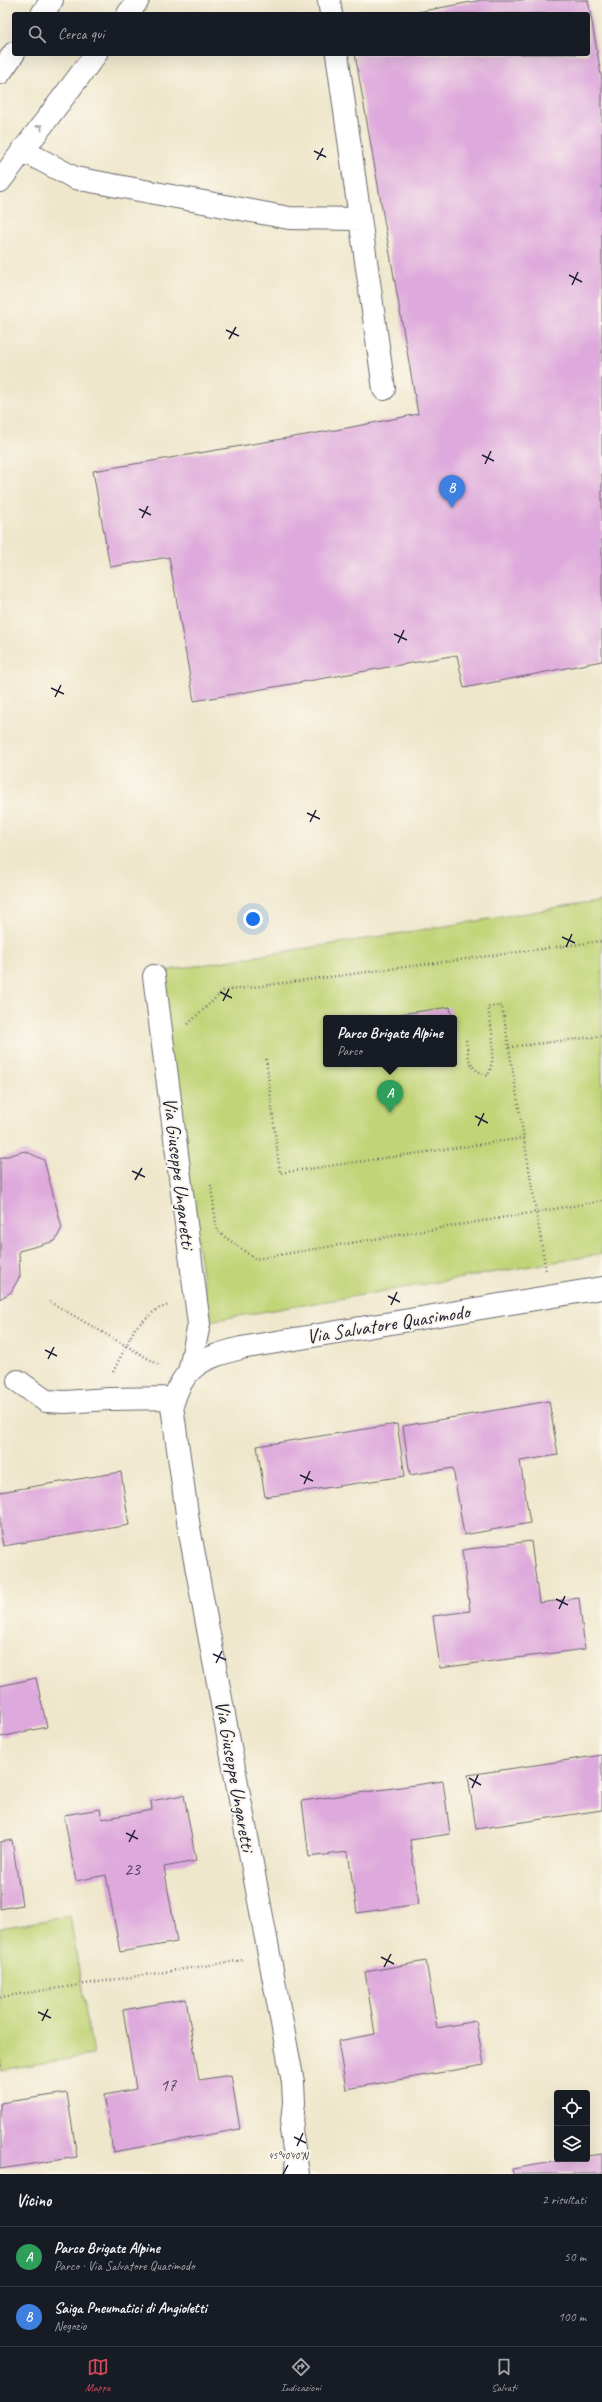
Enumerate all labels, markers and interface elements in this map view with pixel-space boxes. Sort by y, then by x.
search box [12,12,590,56]
icon: search [26,23,48,45]
text: Cerca qui [58,25,104,44]
one-way arrow [35,125,42,132]
pin: B [439,475,465,508]
your location [243,909,263,929]
popup [323,1015,457,1067]
text: Parco Brigate Alpine [337,1024,443,1043]
text: Parco [337,1043,362,1059]
pin: A [377,1080,403,1113]
street label: Via Giuseppe Ungaretti [157,1096,201,1252]
street label: Via Salvatore Quasimodo [305,1298,473,1349]
street label: Via Giuseppe Ungaretti [209,1699,261,1855]
house number: 23 [124,1858,142,1880]
house number: 17 [160,2074,177,2096]
map controls [554,2090,590,2162]
button: locate [554,2090,590,2126]
button: layers [554,2126,590,2162]
text: 45°40'40"N [268,2149,310,2162]
text: Vicino [16,2190,51,2211]
text: 2 risultati [542,2192,586,2208]
text: Parco Brigate Alpine [54,2239,160,2258]
text: A [26,2249,32,2265]
text: 50 m [564,2249,586,2265]
text: Parco · Via Salvatore Quasimodo [54,2258,195,2274]
text: Saiga Pneumatici di Angioletti [54,2299,207,2318]
text: B [26,2309,32,2325]
text: 100 m [558,2309,586,2325]
text: Negozio [54,2318,86,2334]
tab: Mappa [85,2356,111,2394]
tab: Indicazioni [281,2356,321,2394]
tab: Salvati [491,2356,517,2394]

